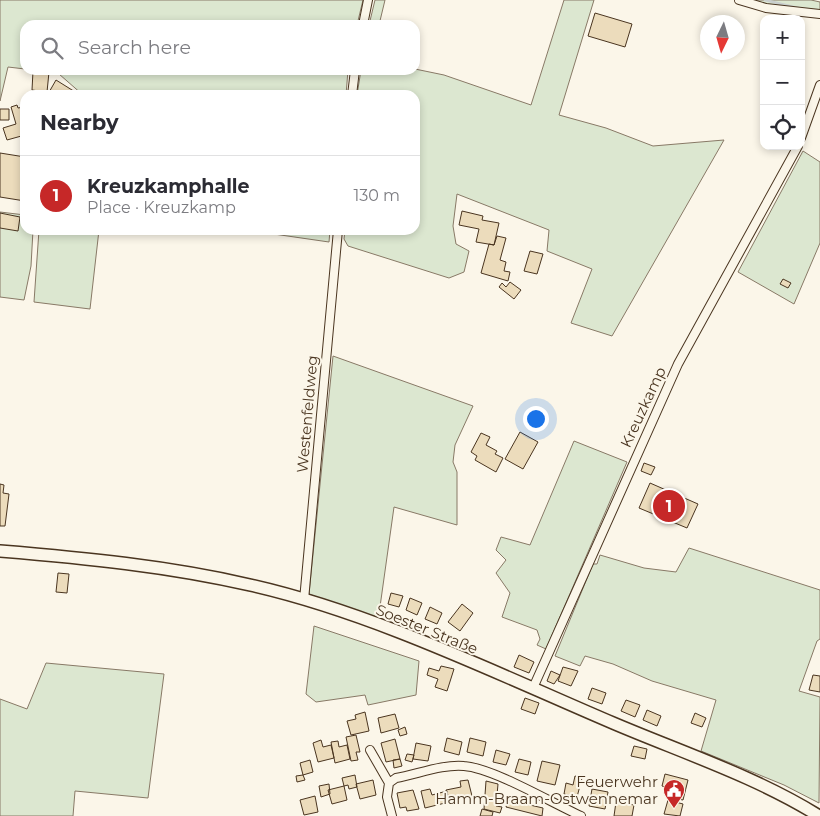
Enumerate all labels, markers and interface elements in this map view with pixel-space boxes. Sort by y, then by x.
north arrow [700,15,745,60]
map controls [760,15,805,150]
button: + [760,15,805,60]
search box [20,20,420,75]
icon: search [38,34,66,62]
text: Search here [78,36,191,59]
button: − [760,60,805,105]
button: locate [760,105,805,150]
text: Nearby [40,110,119,135]
text: Kreuzkamphalle [87,175,250,198]
text: 1 [53,186,59,205]
text: 130 m [353,186,400,205]
text: Place · Kreuzkamp [87,198,236,217]
street label: Westenfeldweg [292,355,322,473]
street label: Kreuzkamp [616,364,670,450]
your location [523,406,549,432]
pin: 1 [653,487,685,525]
street label: Soester Straße [373,600,481,658]
place label: Feuerwehr Hamm-Braam-Ostwennemar [435,772,658,808]
public building icon: Feuerwehr Hamm-Braam-Ostwennemar [662,778,686,809]

